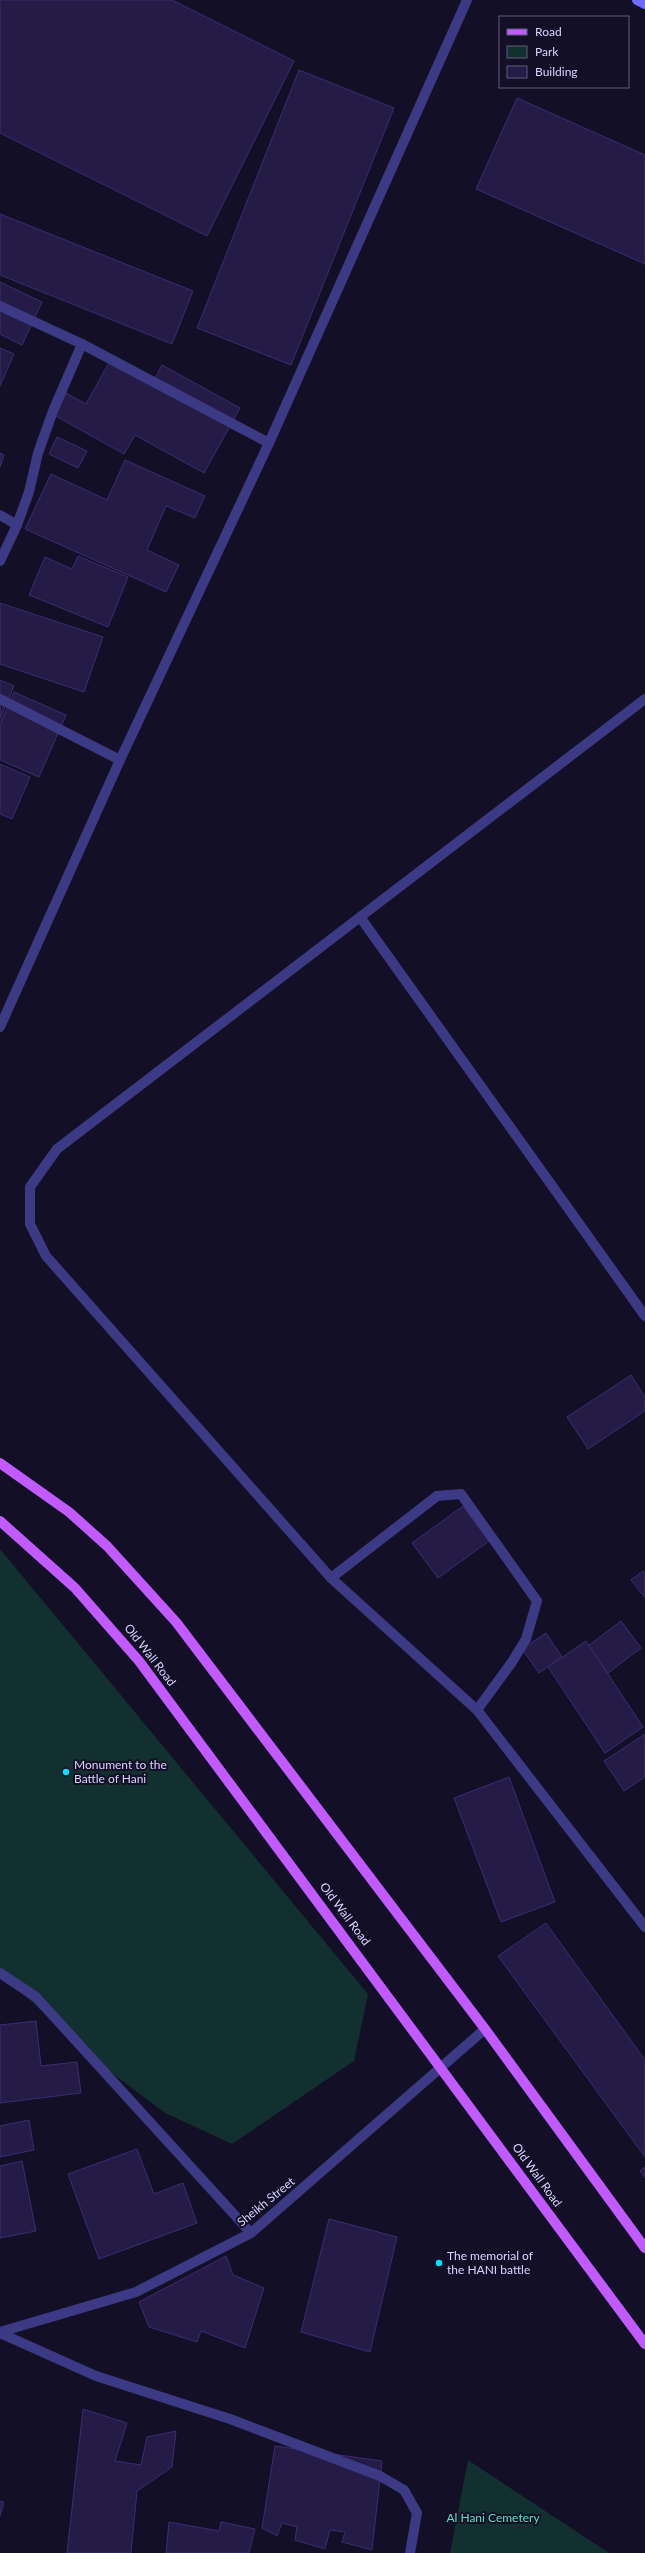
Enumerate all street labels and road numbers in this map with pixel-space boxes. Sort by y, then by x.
street label: Old Wall Road [121,1621,179,1689]
street label: Old Wall Road [317,1879,374,1948]
street label: Old Wall Road [509,2140,566,2209]
street label: Sheikh Street [234,2173,298,2229]

